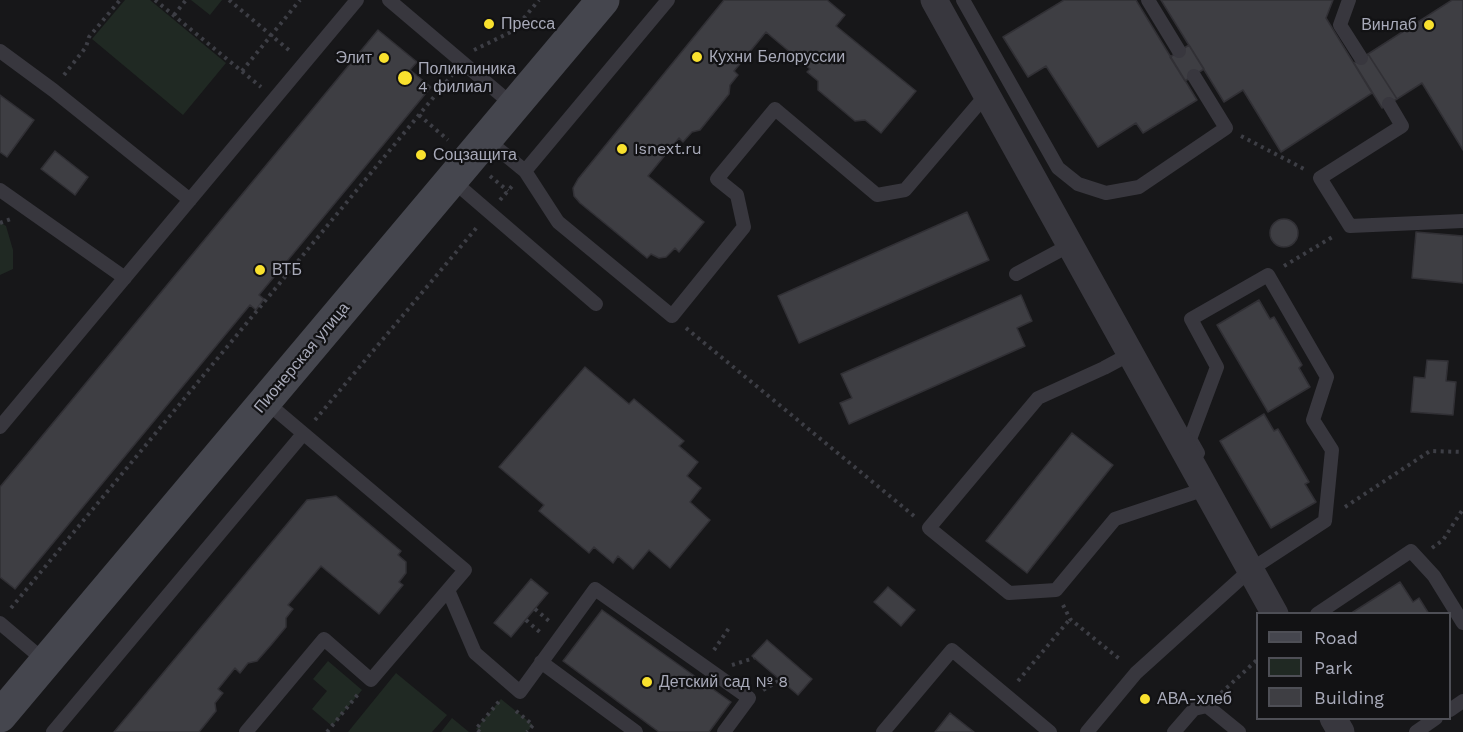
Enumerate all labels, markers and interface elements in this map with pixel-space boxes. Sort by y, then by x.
place label: Пресса [501,14,555,34]
place label: Винлаб [1361,15,1417,35]
marker: Пресса [482,17,496,31]
marker: Винлаб [1422,18,1436,32]
place label: Кухни Белоруссии [709,47,845,67]
place label: Элит [335,48,372,68]
marker: Кухни Белоруссии [690,50,704,64]
marker: Элит [377,51,391,65]
place label: Поликлиника 4 филиал [418,59,516,97]
marker: Поликлиника 4 филиал [396,69,414,87]
place label: Isnext.ru [634,139,702,159]
marker: Isnext.ru [615,142,629,156]
place label: Соцзащита [433,145,517,165]
marker: Соцзащита [414,148,428,162]
place label: ВТБ [272,260,302,280]
marker: ВТБ [253,263,267,277]
street label: Пионерская улица [250,299,354,417]
legend [1256,612,1451,720]
text: Road [1314,627,1358,648]
text: Park [1314,657,1353,678]
place label: Детский сад № 8 [659,672,788,692]
marker: Детский сад № 8 [640,675,654,689]
text: Building [1314,687,1384,708]
place label: АВА-хлеб [1157,689,1232,709]
marker: АВА-хлеб [1138,692,1152,706]

